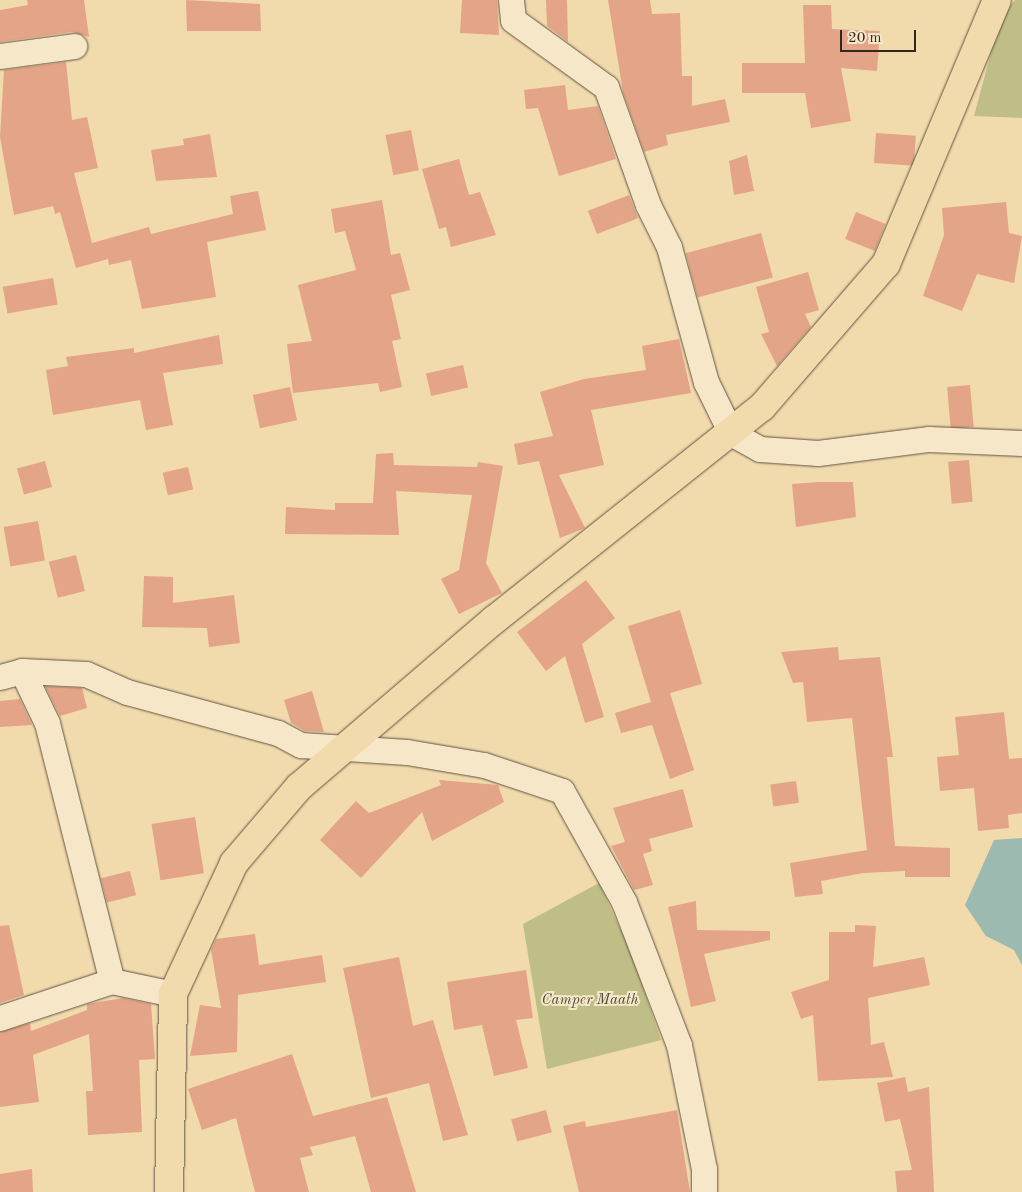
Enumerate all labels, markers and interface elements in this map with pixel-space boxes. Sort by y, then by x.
scale bar [842,20,918,52]
text: 20 m [848,31,882,46]
park label: Camper Maath [541,992,639,1010]

